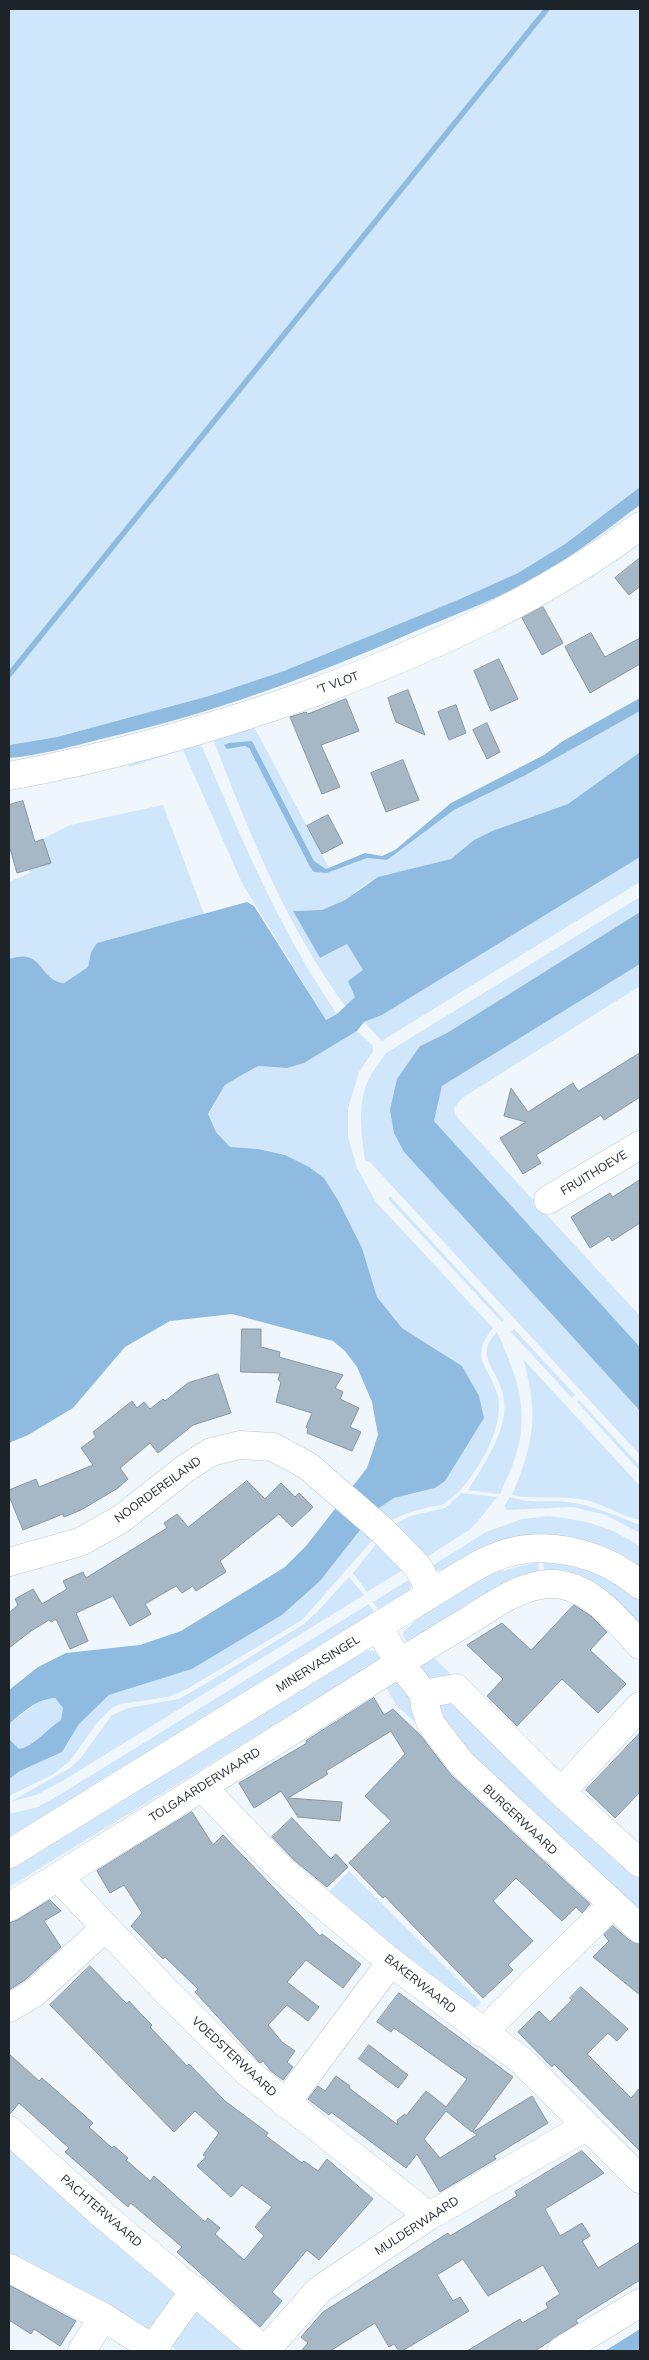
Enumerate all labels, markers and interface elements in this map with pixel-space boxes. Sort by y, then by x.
street label: 'T VLOT [315,669,361,697]
street label: FRUITHOEVE [558,1148,630,1198]
street label: NOORDEREILAND [112,1454,204,1526]
street label: MINERVASINGEL [273,1632,363,1696]
street label: TOLGAARDERWAARD [147,1745,263,1825]
street label: BURGERWAARD [480,1782,560,1858]
street label: BAKERWAARD [381,1951,459,2017]
street label: VOEDSTERWAARD [189,2014,279,2100]
street label: PACHTERWAARD [57,2172,145,2250]
street label: MULDERWAARD [372,2193,462,2259]

